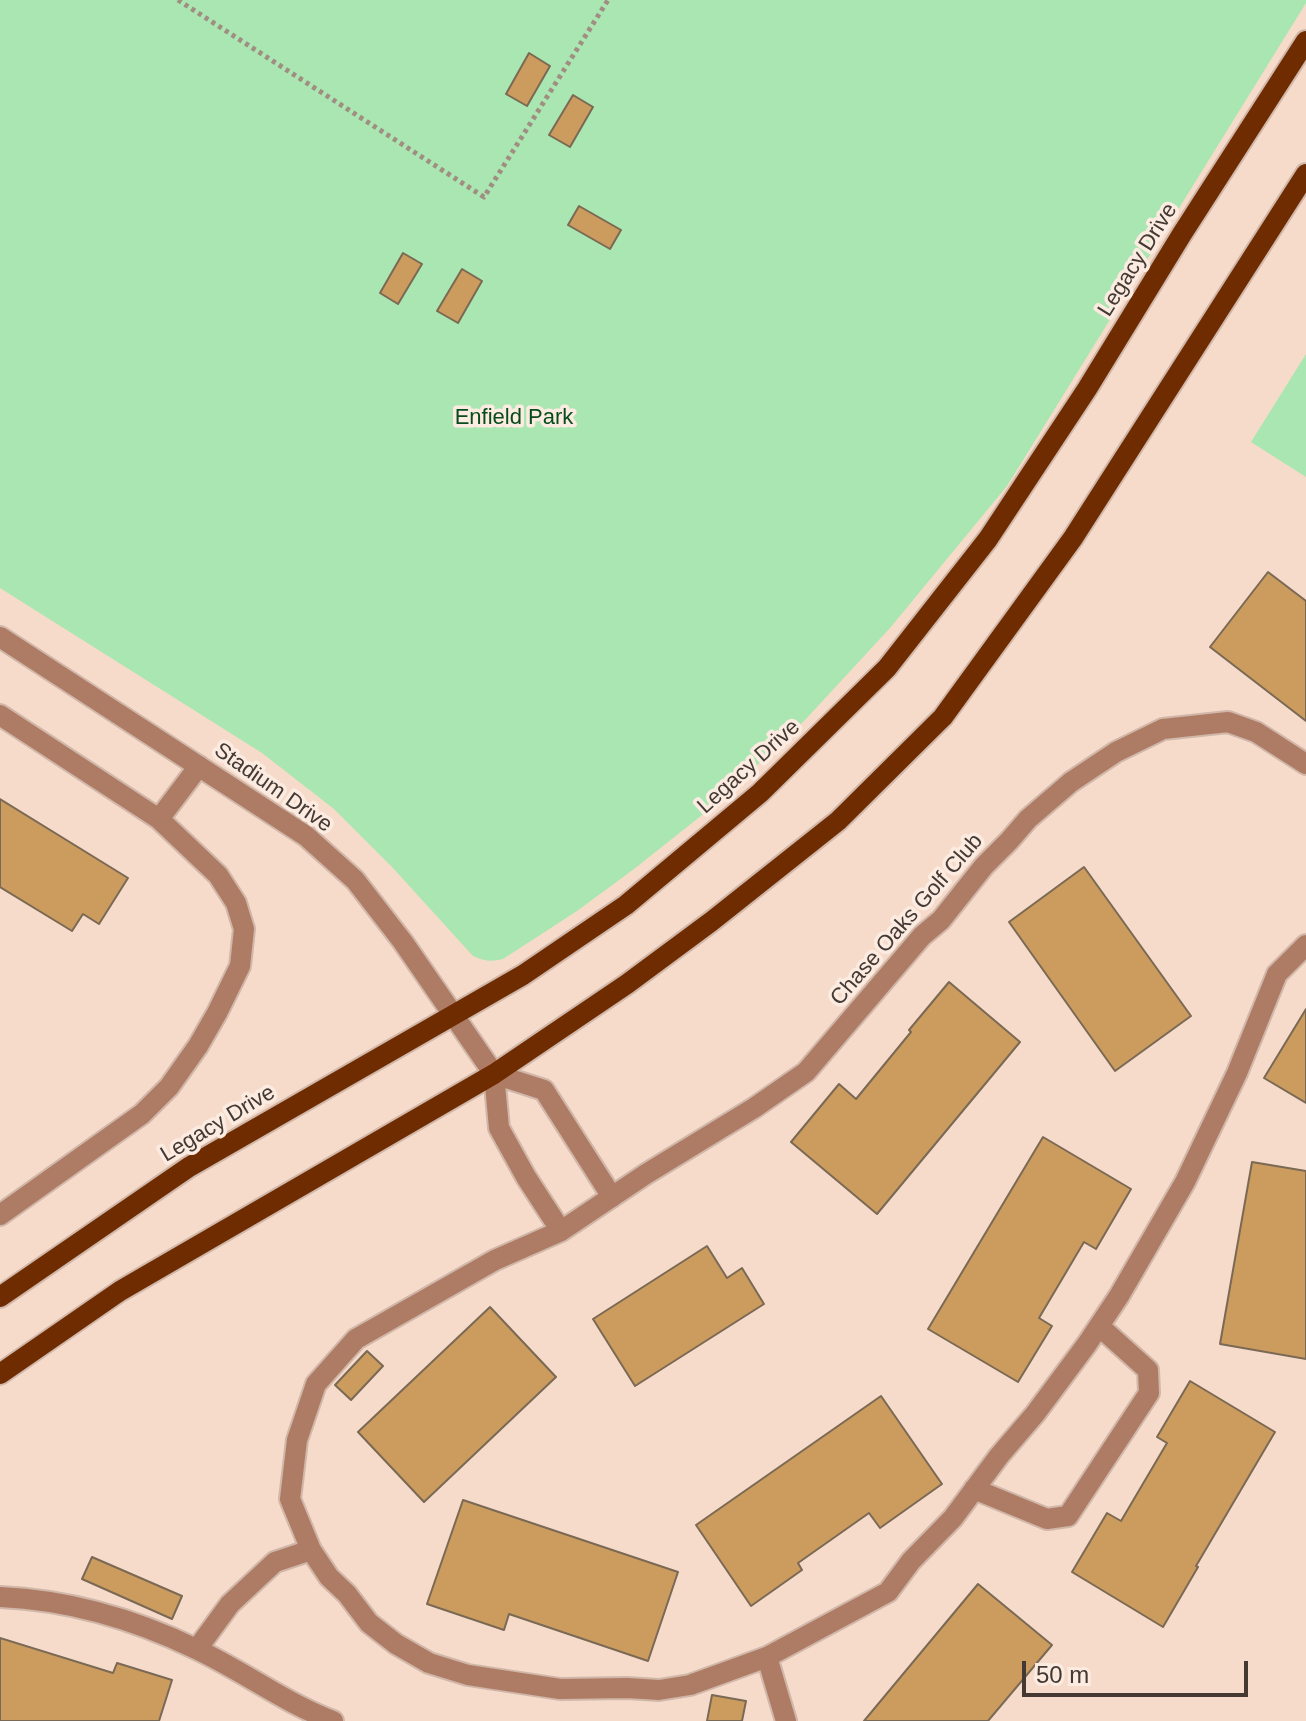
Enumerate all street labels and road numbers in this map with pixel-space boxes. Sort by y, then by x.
street label: Legacy Drive [1093,199,1183,321]
street label: Legacy Drive [692,714,806,820]
street label: Stadium Drive [209,738,337,838]
street label: Chase Oaks Golf Club [825,829,989,1011]
street label: Legacy Drive [156,1080,280,1168]

